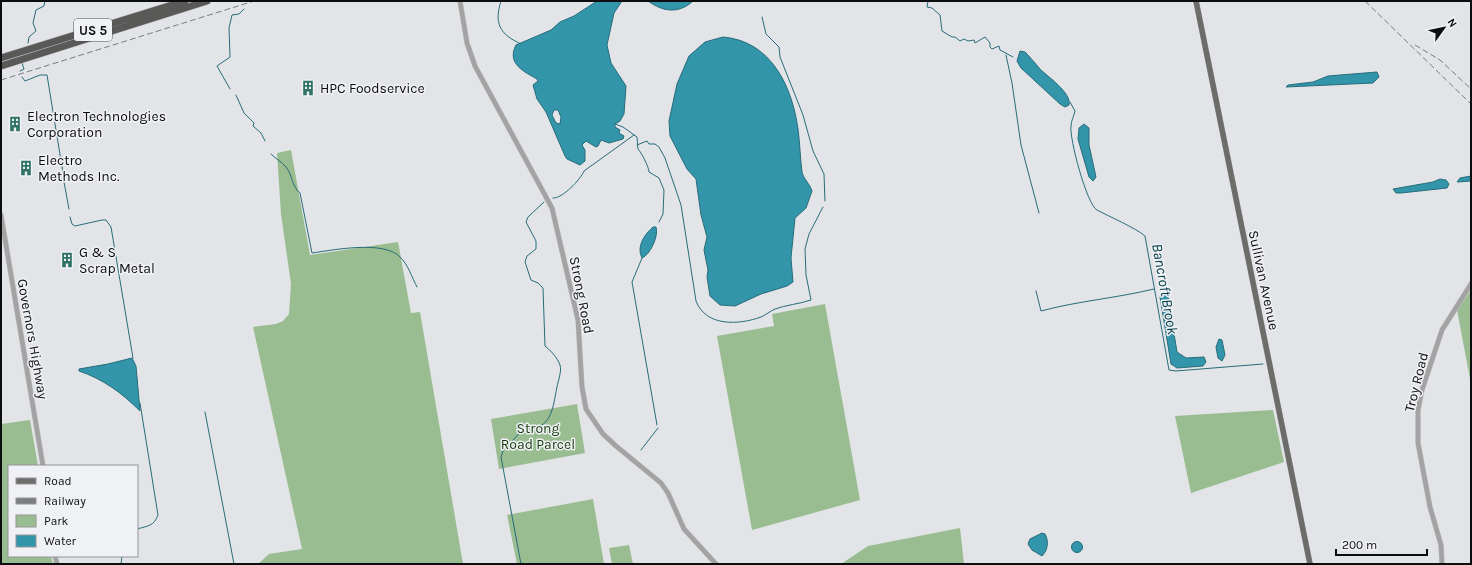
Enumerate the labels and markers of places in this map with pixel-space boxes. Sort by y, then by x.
building icon: HPC Foodservice [299,79,317,97]
place label: HPC Foodservice [320,80,425,97]
place label: Electron Technologies Corporation [27,108,166,141]
building icon: Electron Technologies Corporation [6,115,24,133]
place label: Electro Methods Inc. [38,152,120,185]
building icon: Electro Methods Inc. [17,159,35,177]
place label: G & S Scrap Metal [79,244,155,277]
building icon: G & S Scrap Metal [58,251,76,269]

